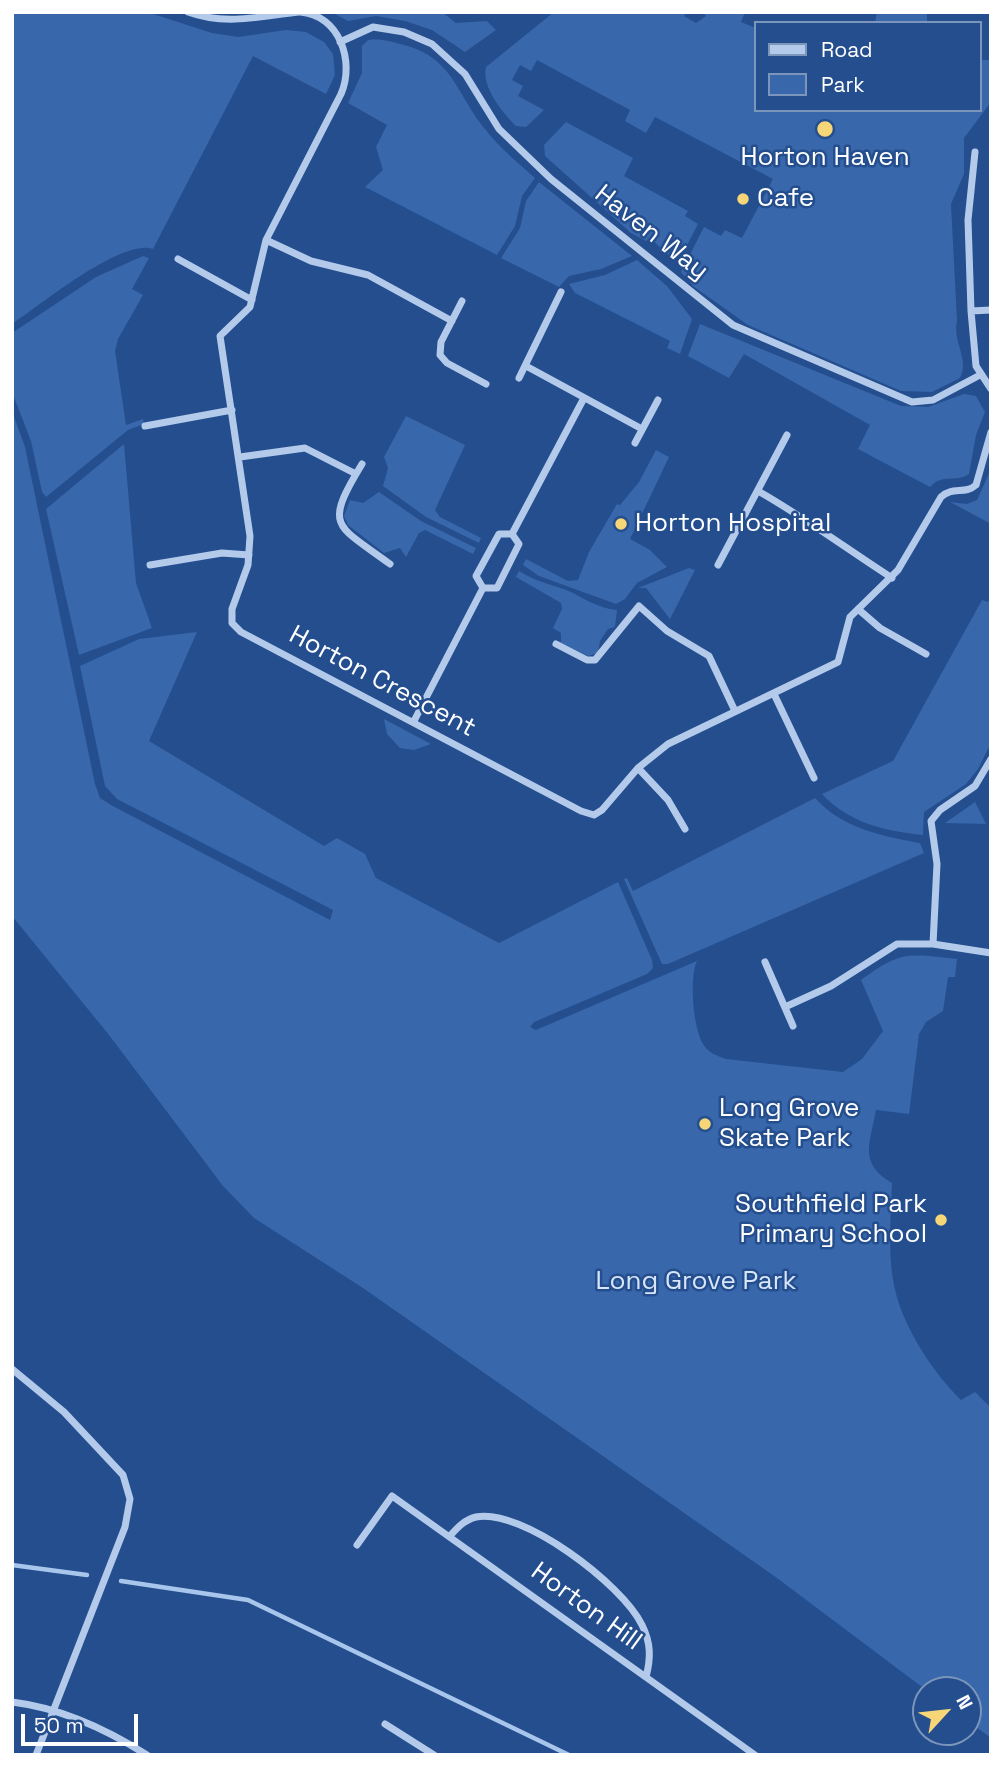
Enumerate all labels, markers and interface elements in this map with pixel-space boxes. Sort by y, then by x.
legend [754,21,982,112]
text: Road [821,36,873,63]
text: Park [821,71,865,98]
marker: Horton Haven [815,119,835,139]
place label: Horton Haven [740,142,910,174]
street label: Haven Way [588,179,714,287]
place label: Cafe [757,183,814,215]
marker: Cafe [735,191,751,207]
place label: Horton Hospital [635,508,831,540]
marker: Horton Hospital [613,516,629,532]
street label: Horton Crescent [283,620,481,744]
place label: Long Grove Skate Park [719,1093,859,1154]
marker: Long Grove Skate Park [697,1116,713,1132]
place label: Southfield Park Primary School [735,1189,927,1250]
marker: Southfield Park Primary School [933,1212,949,1228]
park label: Long Grove Park [595,1266,797,1298]
street label: Horton Hill [525,1556,647,1658]
north arrow [912,1676,982,1746]
text: N [950,1691,978,1713]
scale bar [24,1700,142,1744]
text: 50 m [34,1712,84,1739]

